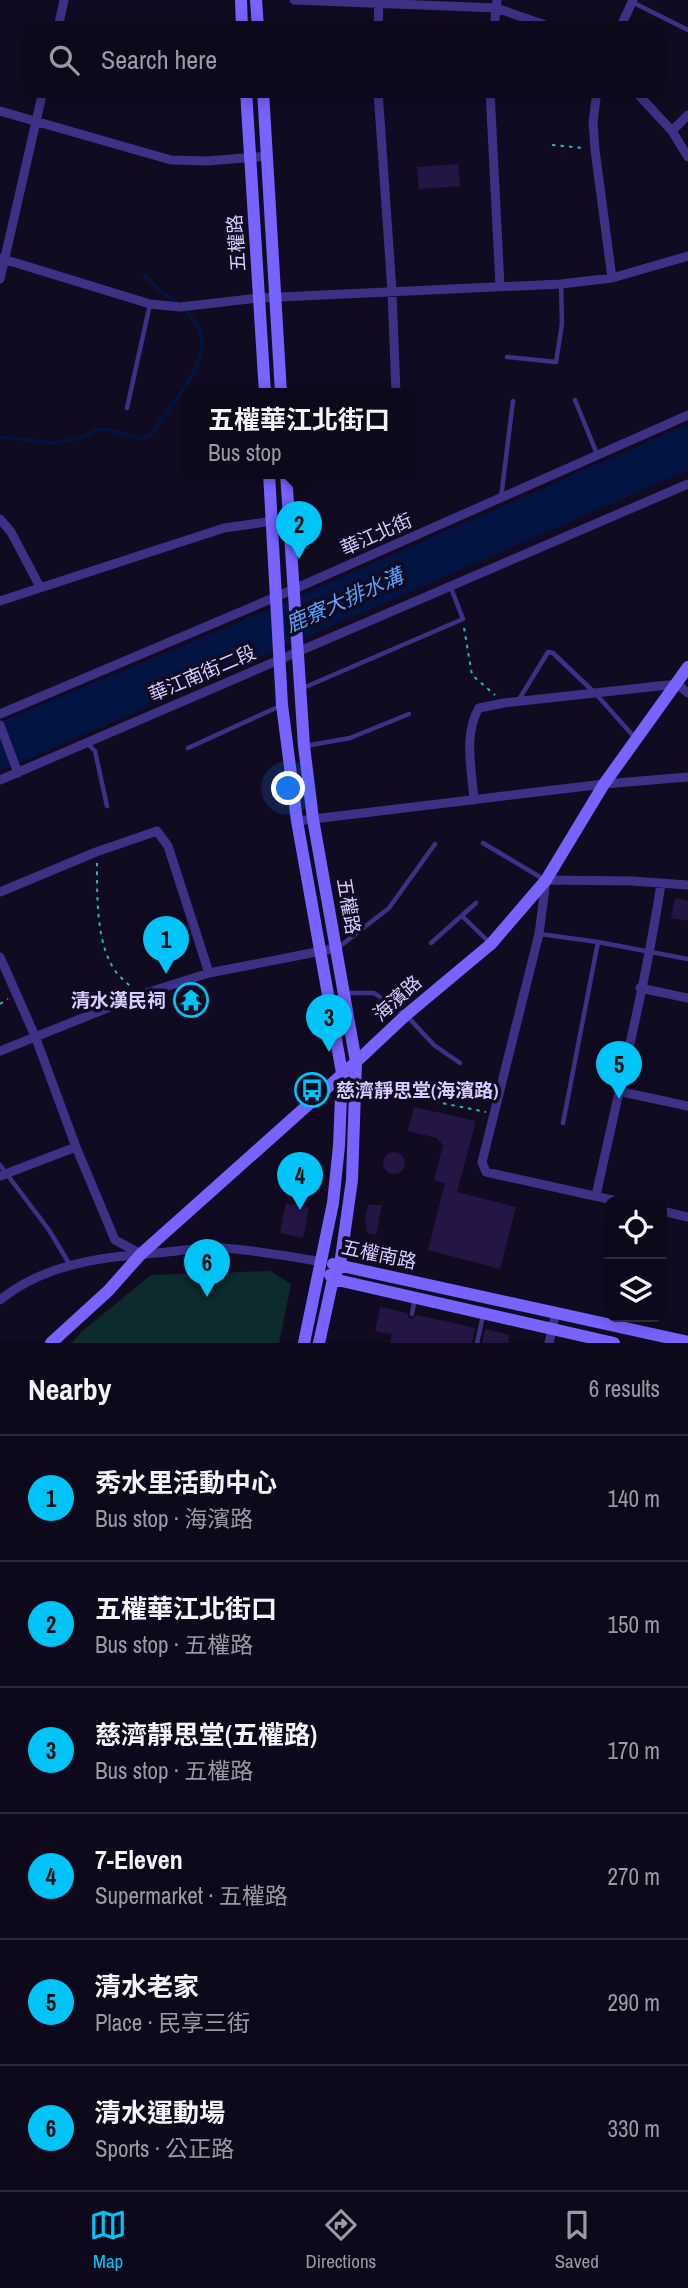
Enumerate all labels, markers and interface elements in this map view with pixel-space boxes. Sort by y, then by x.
search box [21,21,667,98]
icon: search [45,41,83,79]
text: Search here [101,42,217,77]
street label: 五權路 [221,214,251,272]
popup [182,388,416,479]
text: 五權華江北街口 [208,402,390,437]
text: Bus stop [208,437,281,468]
pin: 2 [276,501,322,559]
street label: 華江北街 [336,507,416,561]
water label: 鹿寮大排水溝 [281,560,410,639]
street label: 華江南街二段 [144,639,260,707]
your location [271,771,305,805]
street label: 五權路 [331,876,367,936]
pin: 1 [143,916,189,974]
street label: 海濱路 [367,969,427,1027]
temple icon: 清水漢民祠 [172,981,210,1019]
place label: 清水漢民祠 [71,987,166,1013]
pin: 3 [306,994,352,1052]
pin: 5 [596,1041,642,1099]
bus stop icon: 慈濟靜思堂(海濱路) [293,1071,331,1109]
place label: 慈濟靜思堂(海濱路) [336,1077,498,1103]
pin: 4 [277,1152,323,1210]
map controls [604,1196,667,1322]
button: locate [604,1196,667,1259]
street label: 五權南路 [339,1233,419,1275]
pin: 6 [184,1239,230,1297]
button: layers [604,1259,667,1322]
text: Nearby [28,1369,111,1409]
text: 6 results [589,1373,660,1404]
text: 秀水里活動中心 [95,1465,277,1500]
text: 1 [46,1483,56,1514]
text: 140 m [608,1483,660,1514]
text: Bus stop · 海濱路 [95,1503,253,1534]
text: 五權華江北街口 [95,1591,277,1626]
text: 2 [46,1609,56,1640]
text: 150 m [608,1609,660,1640]
text: Bus stop · 五權路 [95,1629,253,1660]
text: 慈濟靜思堂(五權路) [95,1717,317,1752]
text: 3 [46,1735,56,1766]
text: 170 m [608,1735,660,1766]
text: Bus stop · 五權路 [95,1755,253,1786]
text: 7-Eleven [95,1842,183,1877]
text: 4 [46,1861,56,1892]
text: 270 m [608,1861,660,1892]
text: Supermarket · 五權路 [95,1880,288,1911]
text: 清水老家 [95,1969,199,2004]
text: 5 [46,1987,56,2018]
text: 290 m [608,1987,660,2018]
text: Place · 民享三街 [95,2007,250,2038]
text: 清水運動場 [95,2095,225,2130]
text: 6 [46,2113,56,2144]
text: 330 m [608,2113,660,2144]
text: Sports · 公正路 [95,2133,234,2164]
tab: Map [89,2206,127,2274]
tab: Directions [305,2206,376,2274]
tab: Saved [555,2206,599,2274]

